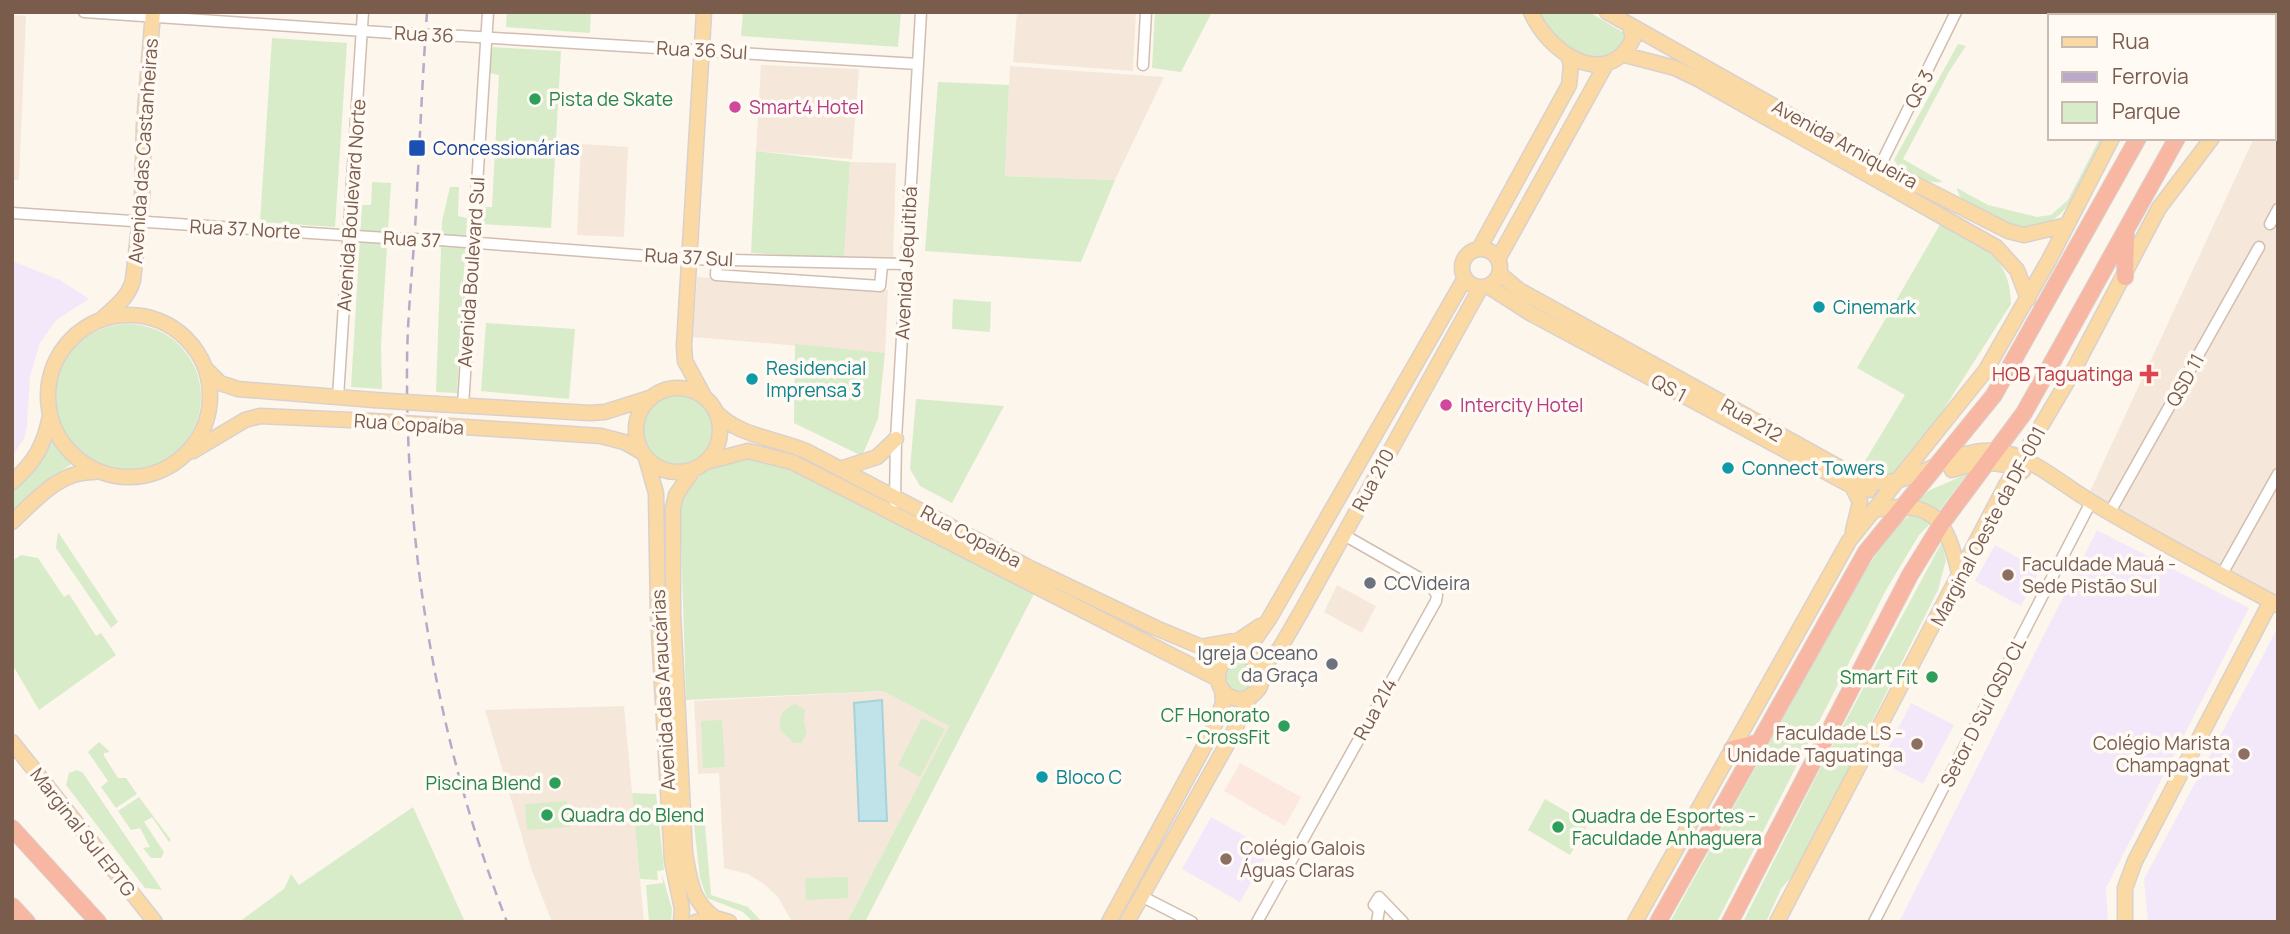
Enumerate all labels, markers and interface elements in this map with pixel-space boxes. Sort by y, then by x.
legend [2048,14,2276,140]
street label: Rua 36 [393,19,455,49]
text: Rua [2112,27,2149,55]
street label: Rua 36 Sul [656,35,748,65]
street label: Avenida das Castanheiras [122,38,164,264]
text: Ferrovia [2112,62,2189,90]
street label: QS 3 [1898,65,1940,113]
place label: Pista de Skate [549,86,673,112]
marker: Pista de Skate [527,91,543,107]
street label: Avenida Arniqueira [1768,93,1922,195]
place label: Smart4 Hotel [749,94,864,120]
text: Parque [2112,97,2181,125]
street label: Avenida Boulevard Norte [331,98,371,312]
marker: Smart4 Hotel [727,99,743,115]
place label: Concessionárias [433,135,580,161]
marker: Concessionárias [407,138,427,158]
street label: Avenida Boulevard Sul [451,176,491,368]
street label: Avenida Jequitibá [889,186,923,340]
street label: Rua 37 Norte [189,213,301,245]
street label: Rua 37 [383,225,441,253]
street label: Rua 37 Sul [644,242,734,272]
place label: Cinemark [1833,294,1917,320]
marker: Cinemark [1811,299,1827,315]
street label: QSD 11 [2160,349,2210,411]
place label: Residencial Imprensa 3 [766,355,866,403]
place label: HOB Taguatinga [1992,361,2133,387]
marker: HOB Taguatinga [2139,364,2159,384]
street label: QS 1 [1647,368,1691,408]
marker: Residencial Imprensa 3 [744,371,760,387]
place label: Intercity Hotel [1460,392,1584,418]
street label: Rua 212 [1717,392,1787,448]
marker: Intercity Hotel [1438,397,1454,413]
street label: Rua Copaíba [353,407,465,441]
street label: Marginal Oeste da DF-001 [1924,422,2052,630]
street label: Rua 210 [1346,444,1400,516]
place label: Connect Towers [1742,455,1885,481]
marker: Connect Towers [1720,460,1736,476]
street label: Rua Copaíba [916,499,1026,573]
place label: Faculdade Mauá - Sede Pistão Sul [2022,551,2176,599]
marker: Faculdade Mauá - Sede Pistão Sul [2000,567,2016,583]
place label: CCVideira [1384,570,1470,596]
marker: CCVideira [1362,575,1378,591]
street label: Avenida das Araucárias [645,589,681,791]
street label: Setor D Sul QSD CL [1934,632,2032,791]
place label: Igreja Oceano da Graça [1198,640,1318,688]
marker: Igreja Oceano da Graça [1324,656,1340,672]
place label: Smart Fit [1840,664,1918,690]
marker: Smart Fit [1924,669,1940,685]
street label: Rua 214 [1347,673,1403,745]
place label: CF Honorato - CrossFit [1161,702,1270,750]
marker: CF Honorato - CrossFit [1276,718,1292,734]
place label: Faculdade LS - Unidade Taguatinga [1727,720,1903,768]
place label: Colégio Marista Champagnat [2093,730,2230,778]
marker: Faculdade LS - Unidade Taguatinga [1909,736,1925,752]
marker: Colégio Marista Champagnat [2236,746,2252,762]
street label: Marginal Sul EPTG [24,762,142,902]
place label: Bloco C [1056,764,1122,790]
marker: Bloco C [1034,769,1050,785]
place label: Piscina Blend [425,770,541,796]
marker: Piscina Blend [547,775,563,791]
place label: Quadra do Blend [561,802,704,828]
place label: Quadra de Esportes - Faculdade Anhaguera [1572,803,1762,851]
marker: Quadra do Blend [539,807,555,823]
marker: Quadra de Esportes - Faculdade Anhaguera [1550,819,1566,835]
place label: Colégio Galois Águas Claras [1240,835,1365,883]
marker: Colégio Galois Águas Claras [1218,851,1234,867]

